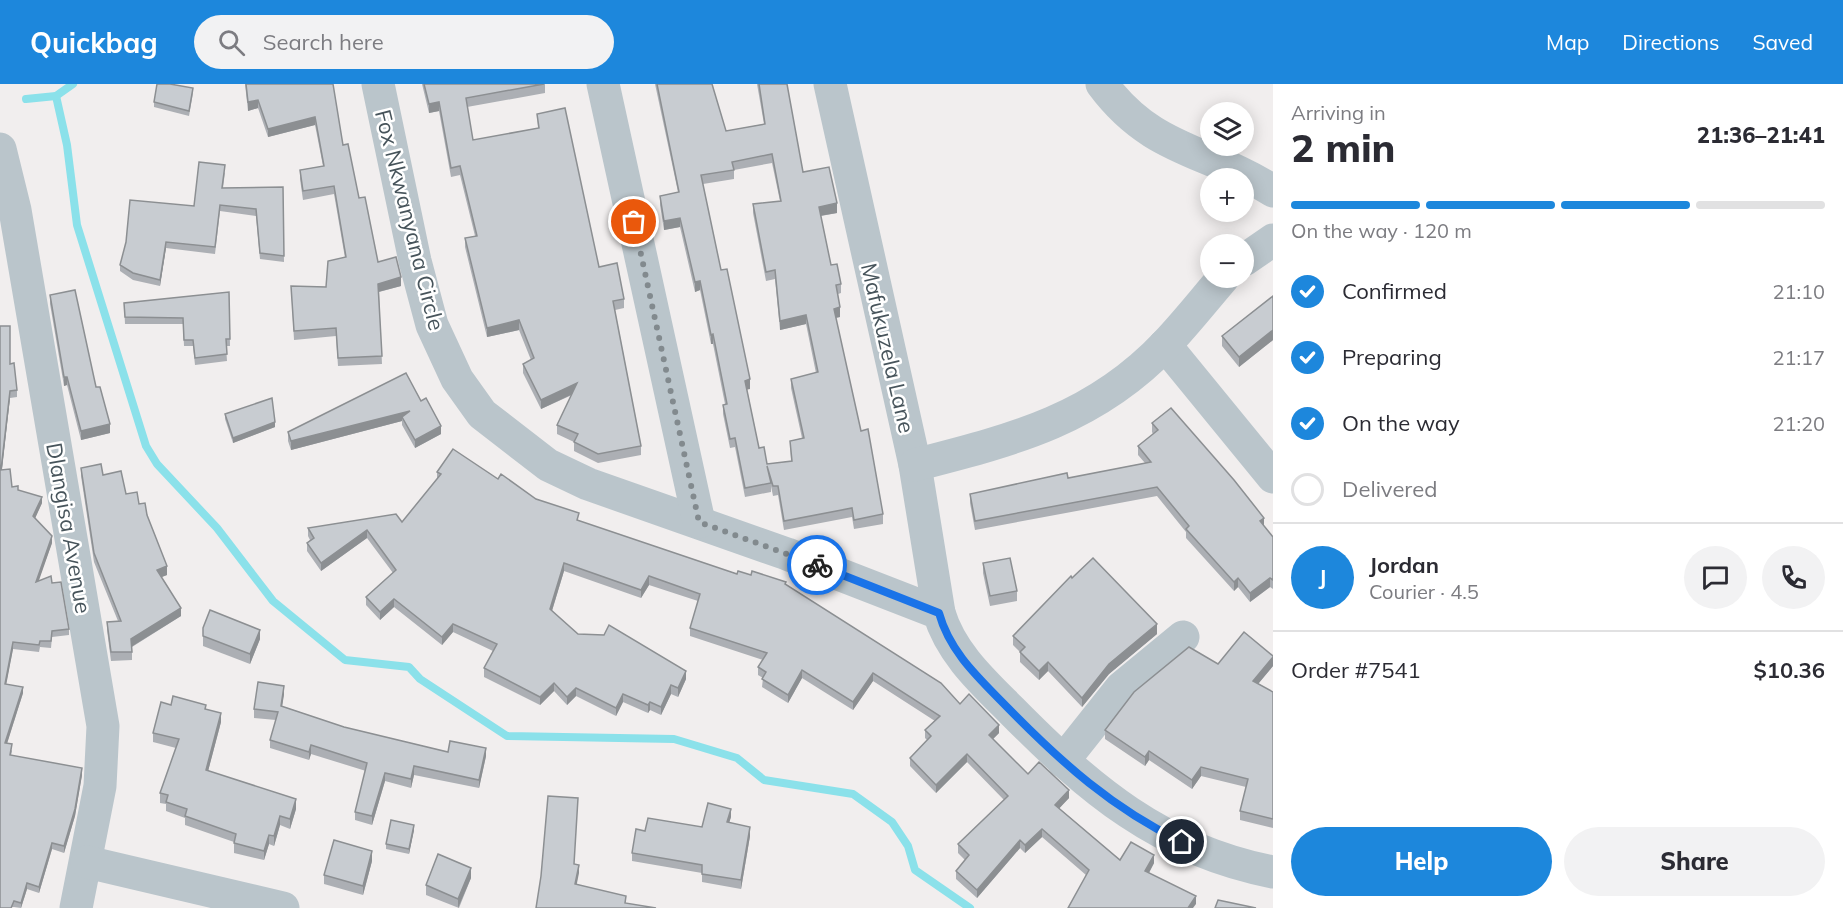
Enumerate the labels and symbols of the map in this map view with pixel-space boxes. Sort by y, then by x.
street label: Fox Nkwanyana Circle [369,107,451,333]
pin [608,196,659,247]
street label: Mafukuzela Lane [855,260,921,436]
street label: Dlangisa Avenue [40,441,98,615]
courier [787,535,847,595]
pin [1156,816,1207,867]

